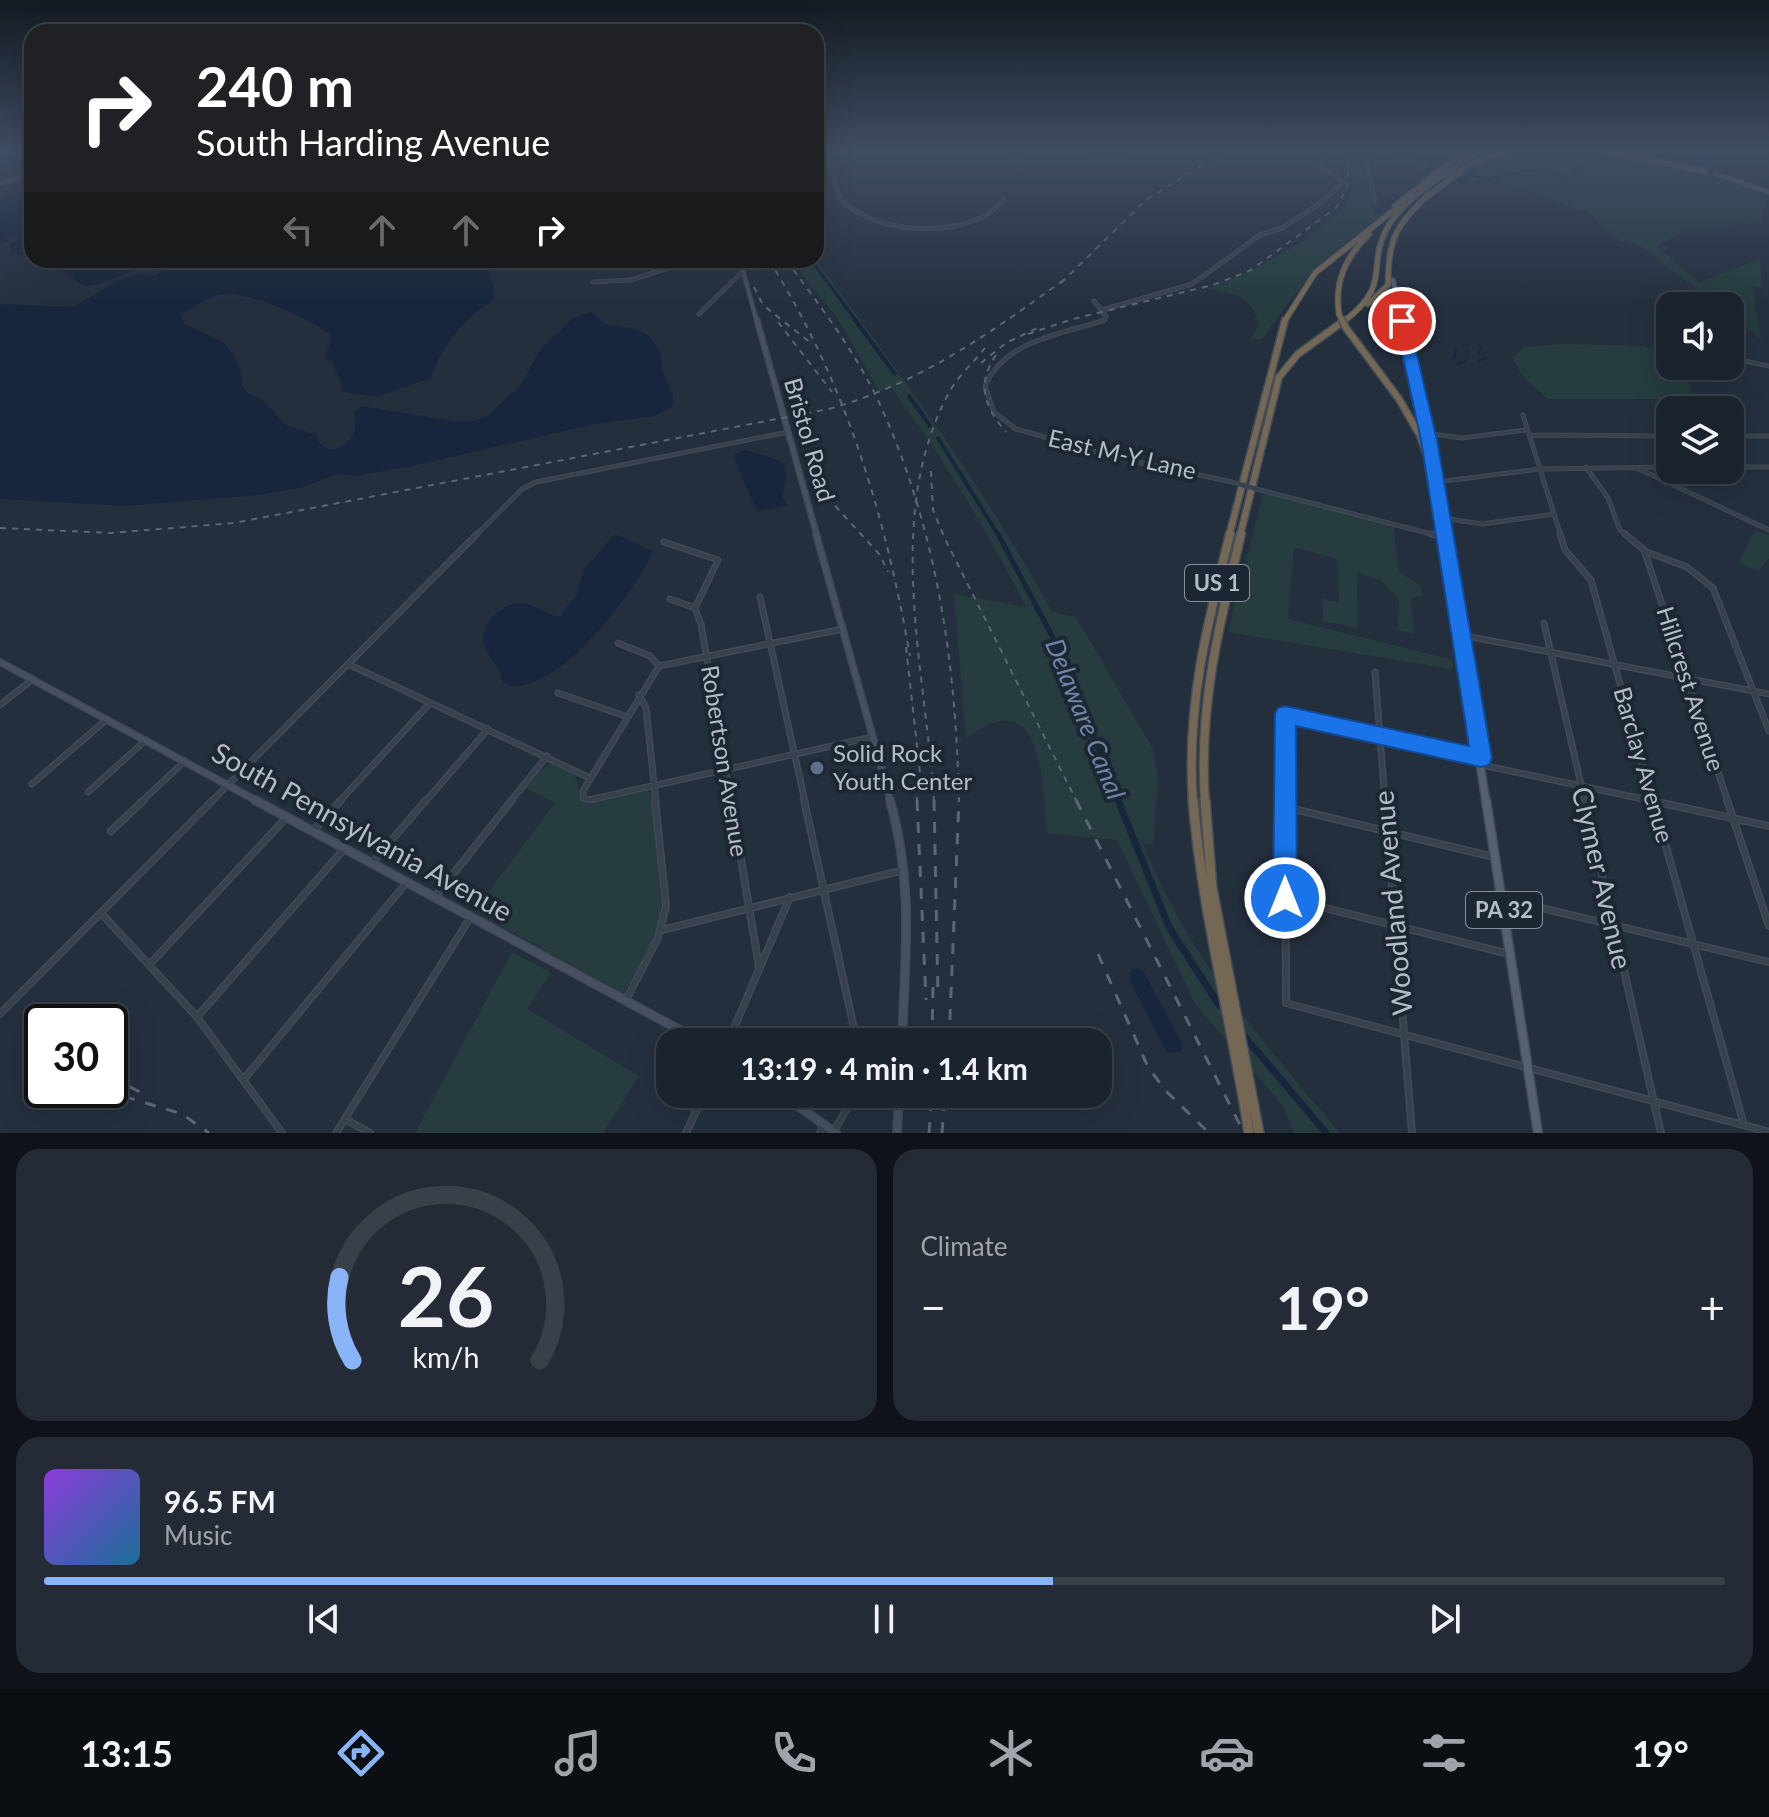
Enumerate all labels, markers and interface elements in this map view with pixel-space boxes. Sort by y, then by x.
text: 240 m [196,52,354,119]
icon: right [64,56,168,160]
text: South Harding Avenue [196,120,550,164]
icon: left [276,208,320,252]
icon: ahead [360,208,404,252]
icon: ahead [444,208,488,252]
icon: right [528,208,572,252]
pin [1368,287,1436,355]
map controls [1656,292,1744,484]
button: sound [1656,292,1744,380]
icon: arrive [1380,299,1424,343]
street label: Bristol Road [779,374,842,505]
button: layers [1656,396,1744,484]
street label: East M-Y Lane [1046,422,1199,485]
road number: US 1 [1185,565,1249,601]
street label: Hillcrest Avenue [1651,603,1732,775]
water label: Delaware Canal [1039,633,1133,804]
street label: Robertson Avenue [696,663,755,859]
street label: Barclay Avenue [1608,683,1681,846]
street label: South Pennsylvania Avenue [207,734,518,928]
place label: Solid Rock Youth Center [833,738,972,795]
marker: Solid Rock Youth Center [808,759,826,777]
street label: Clymer Avenue [1565,783,1640,972]
street label: Woodland Avenue [1365,789,1419,1017]
position arrow [1243,856,1327,940]
road number: PA 32 [1466,892,1542,928]
speed limit sign: 30 [24,1004,128,1108]
text: 13:19 · 4 min · 1.4 km [740,1050,1028,1086]
text: Climate [921,1230,1007,1262]
text: 26 [398,1245,495,1345]
text: 19° [1275,1271,1370,1343]
text: − [921,1281,946,1333]
text: + [1699,1281,1725,1333]
text: km/h [413,1340,480,1374]
text: 96.5 FM [164,1483,276,1519]
text: Music [164,1519,232,1551]
icon: previous [302,1597,346,1641]
icon: pause [862,1597,906,1641]
icon: next [1423,1597,1467,1641]
icon: directions [333,1725,389,1781]
icon: music [550,1725,606,1781]
icon: phone [766,1725,822,1781]
icon: climate [983,1725,1039,1781]
icon: car [1199,1725,1255,1781]
icon: filters [1416,1725,1472,1781]
text: 13:15 [80,1731,173,1775]
text: 19° [1632,1731,1689,1775]

